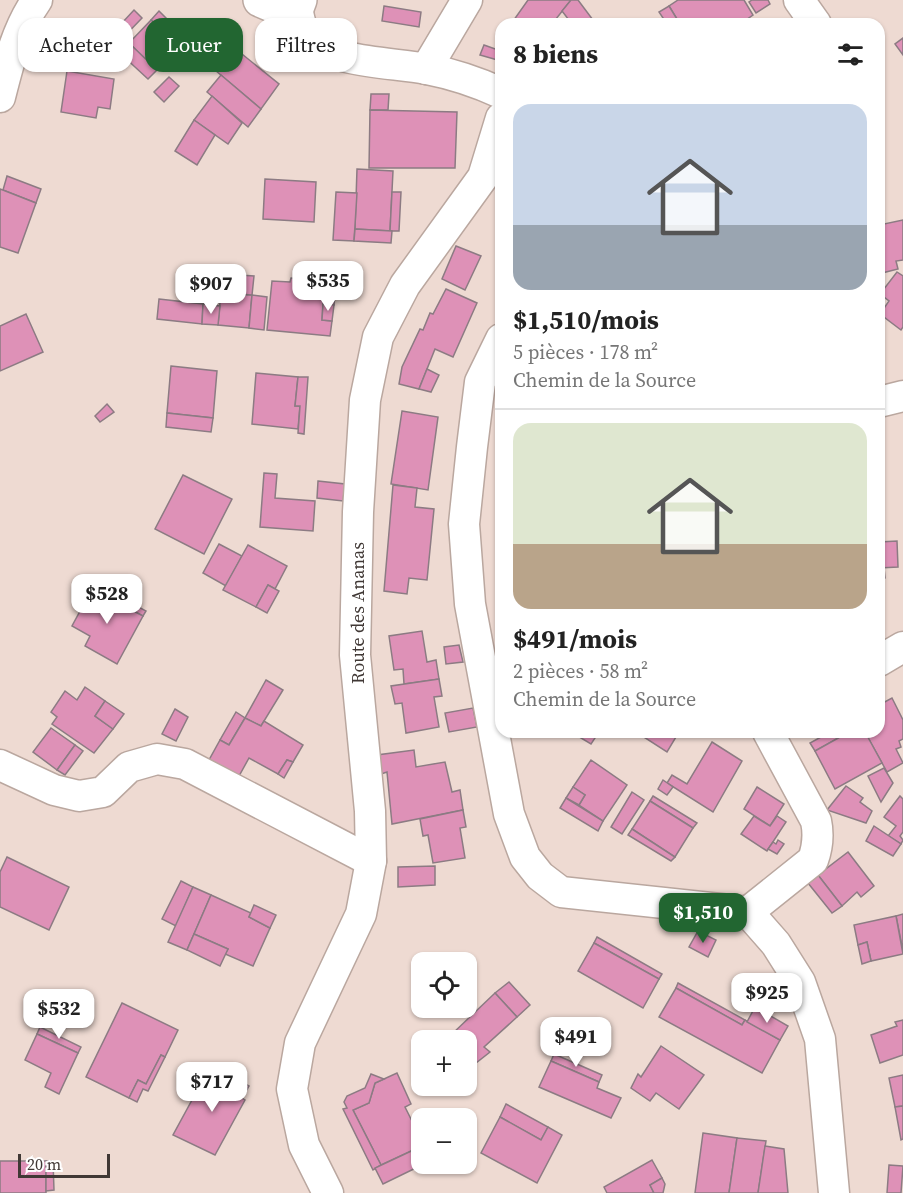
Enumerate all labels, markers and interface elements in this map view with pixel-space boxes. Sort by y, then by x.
chip: Acheter [18,18,133,72]
chip: Louer [145,18,243,72]
chip: Filtres [255,18,357,72]
text: 8 biens [513,36,598,72]
icon: filters [834,38,867,71]
icon: home [636,143,744,251]
pin: $535 [292,261,364,312]
pin: $907 [175,264,247,315]
text: $535 [306,266,350,294]
text: $907 [189,269,233,297]
text: $1,510/mois [513,302,659,338]
text: 5 pièces · 178 m² [513,338,658,366]
text: Chemin de la Source [513,366,696,394]
icon: home [636,462,744,570]
street label: Route des Ananas [345,542,370,684]
pin: $528 [71,574,143,625]
text: $528 [85,579,129,607]
text: $491/mois [513,621,637,657]
text: 2 pièces · 58 m² [513,657,648,685]
text: Chemin de la Source [513,685,696,713]
pin: $1,510 [654,893,752,944]
text: $1,510 [673,898,733,926]
map controls [411,952,477,1174]
button: locate [411,952,477,1018]
pin: $925 [731,973,803,1024]
text: $925 [745,978,789,1006]
pin: $532 [23,989,95,1040]
text: $532 [37,994,81,1022]
pin: $491 [540,1017,612,1068]
text: $491 [554,1022,598,1050]
button: + [411,1030,477,1096]
pin: $717 [176,1062,248,1113]
text: $717 [190,1067,234,1095]
button: − [411,1108,477,1174]
scale bar [18,1151,110,1178]
text: 20 m [27,1153,61,1175]

